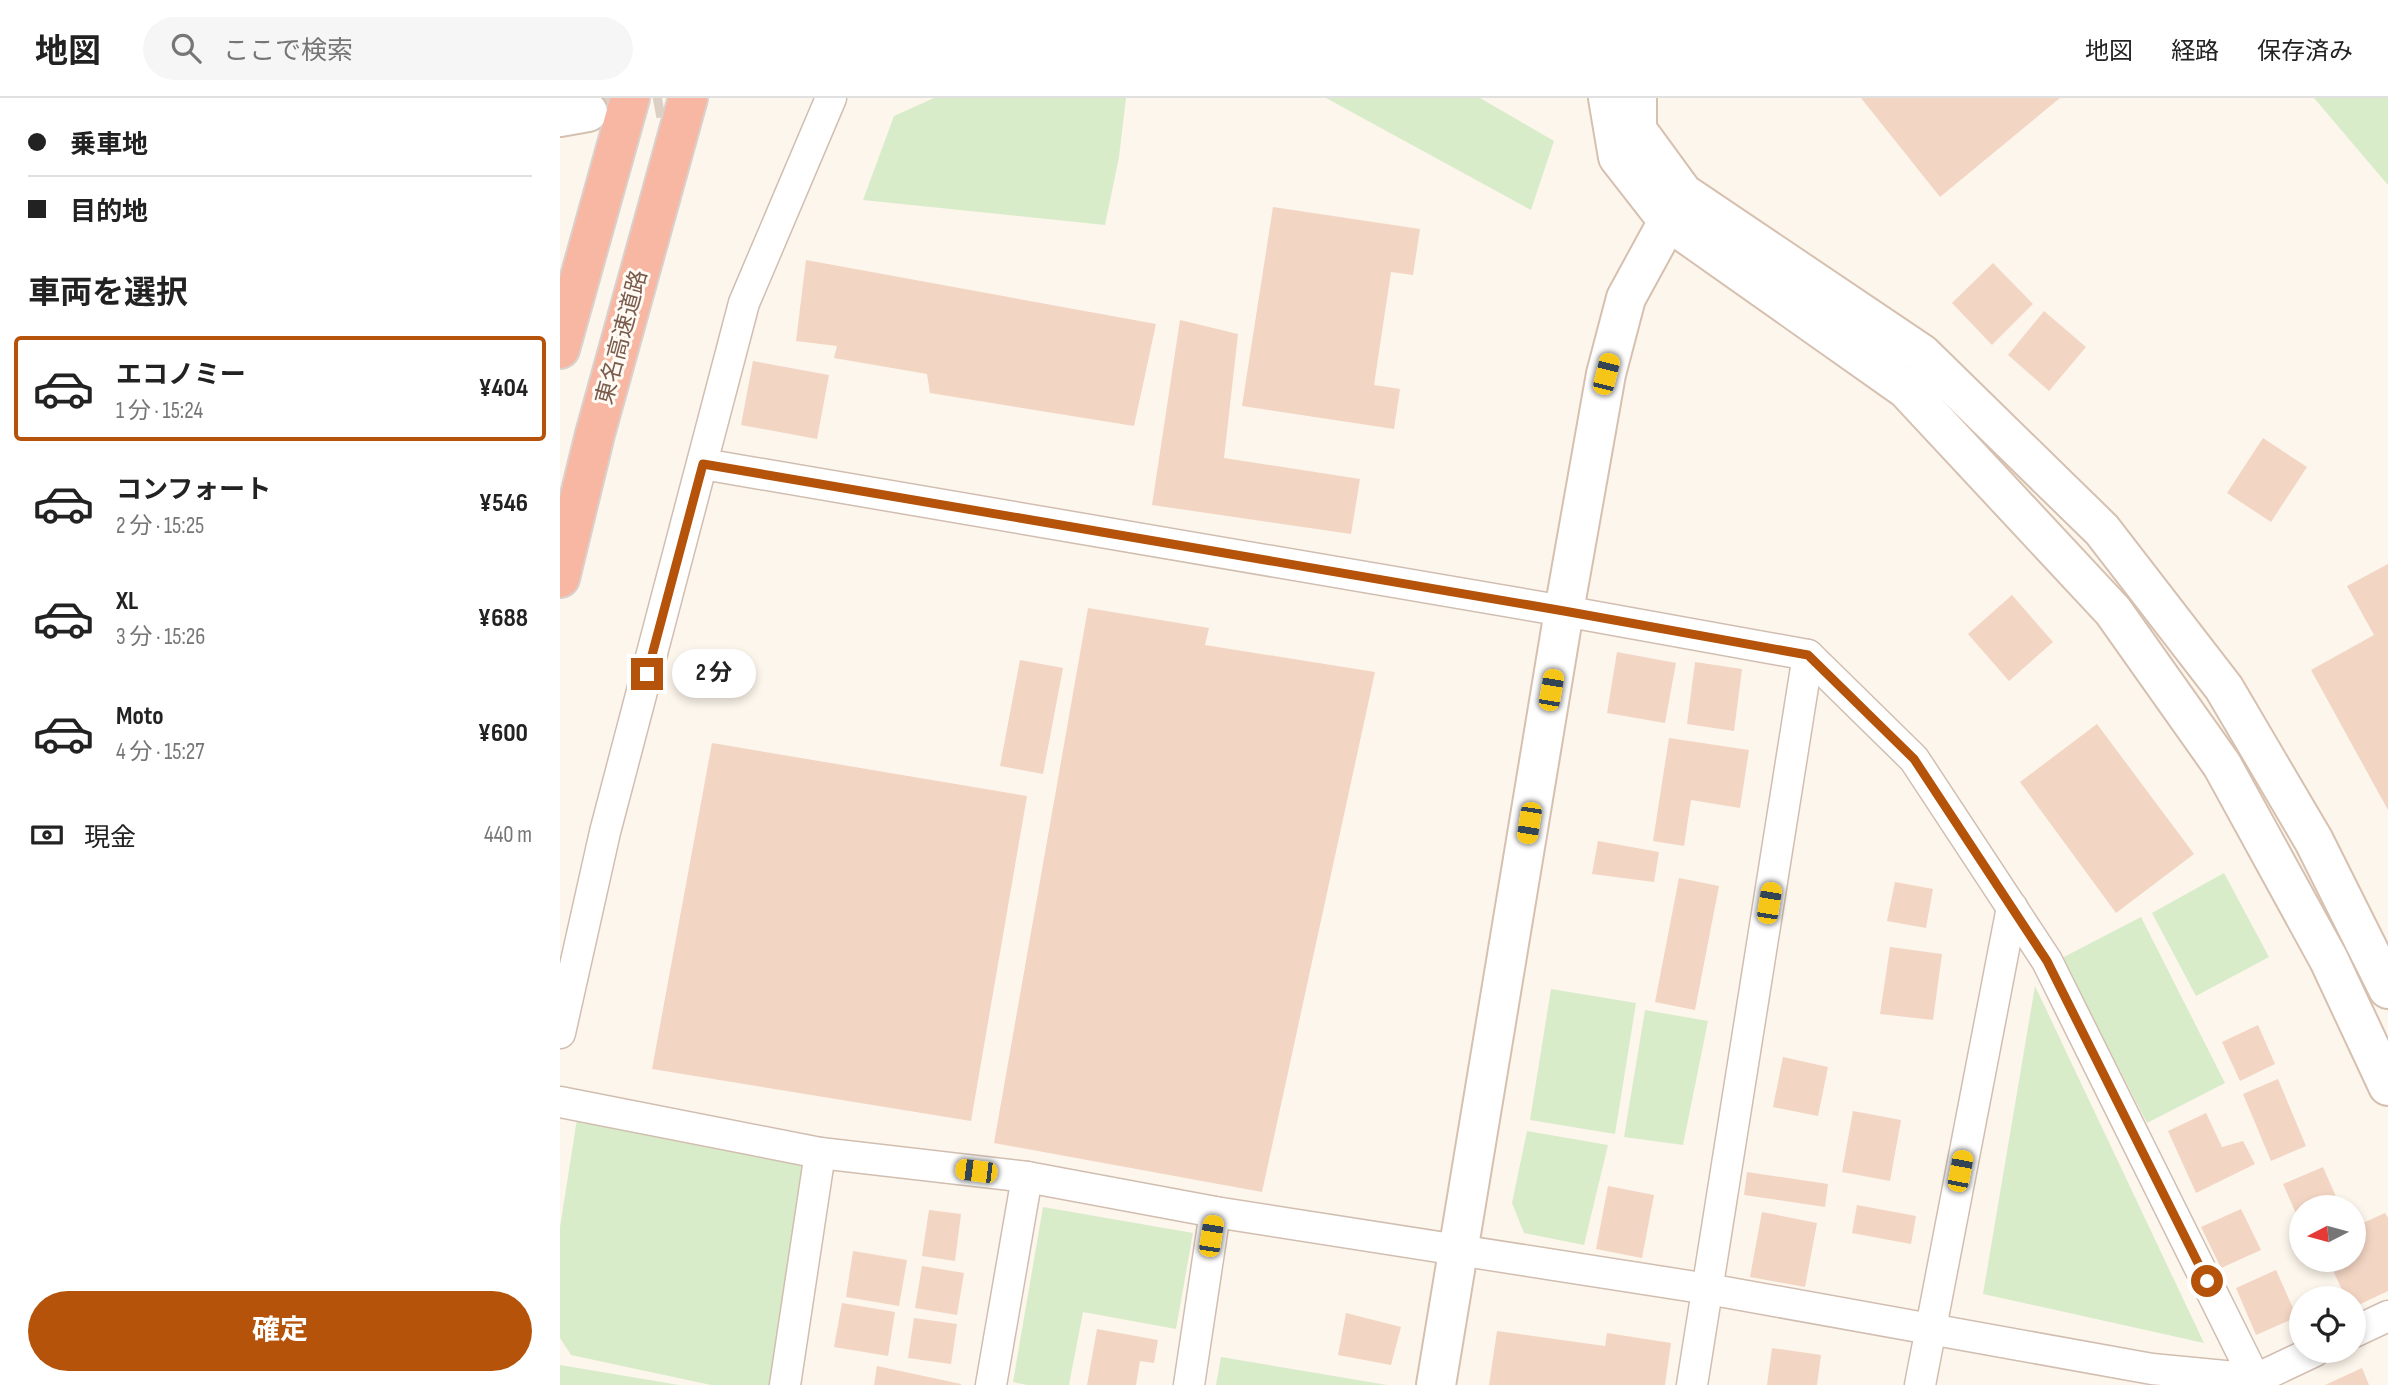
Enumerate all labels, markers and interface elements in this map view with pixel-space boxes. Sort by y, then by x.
search box [143,17,633,80]
icon: search [167,29,205,67]
text: 地図 [35,32,101,72]
text: ここで検索 [223,36,353,67]
text: 地図 [2085,37,2133,66]
text: 経路 [2171,37,2219,66]
text: 保存済み [2257,37,2353,66]
text: 乗車地 [70,130,148,161]
text: 目的地 [70,197,148,228]
street label: 東名高速道路 [591,267,653,408]
text: 車両を選択 [28,274,188,313]
car [1591,351,1622,397]
icon: car [32,357,95,420]
text: エコノミー [116,360,246,391]
text: ¥404 [479,373,528,404]
text: 1 分 · 15:24 [116,397,203,425]
icon: car [32,472,95,535]
text: コンフォート [116,475,271,506]
text: ¥546 [479,488,528,519]
text: 2 分 · 15:25 [116,512,204,540]
text: XL [116,586,138,617]
icon: car [32,587,95,650]
text: ¥688 [478,603,528,634]
text: 3 分 · 15:26 [116,623,205,651]
callout: 2 分 [672,650,756,698]
route end [631,658,663,690]
text: 2 分 [696,659,732,687]
car [1538,667,1565,713]
text: Moto [116,701,164,732]
icon: car [32,702,95,765]
text: ¥600 [478,718,528,749]
text: 4 分 · 15:27 [116,738,204,766]
car [1516,801,1543,845]
icon: cash [28,816,66,854]
text: 440 m [484,821,532,849]
text: 現金 [84,823,136,854]
car [1756,881,1783,925]
car [1946,1148,1975,1194]
car [954,1158,999,1184]
north arrow [2289,1195,2366,1272]
map controls [2289,1195,2366,1363]
car [1198,1214,1225,1258]
route start [2191,1265,2223,1297]
button: locate [2289,1286,2366,1363]
button: 確定 [28,1291,532,1371]

